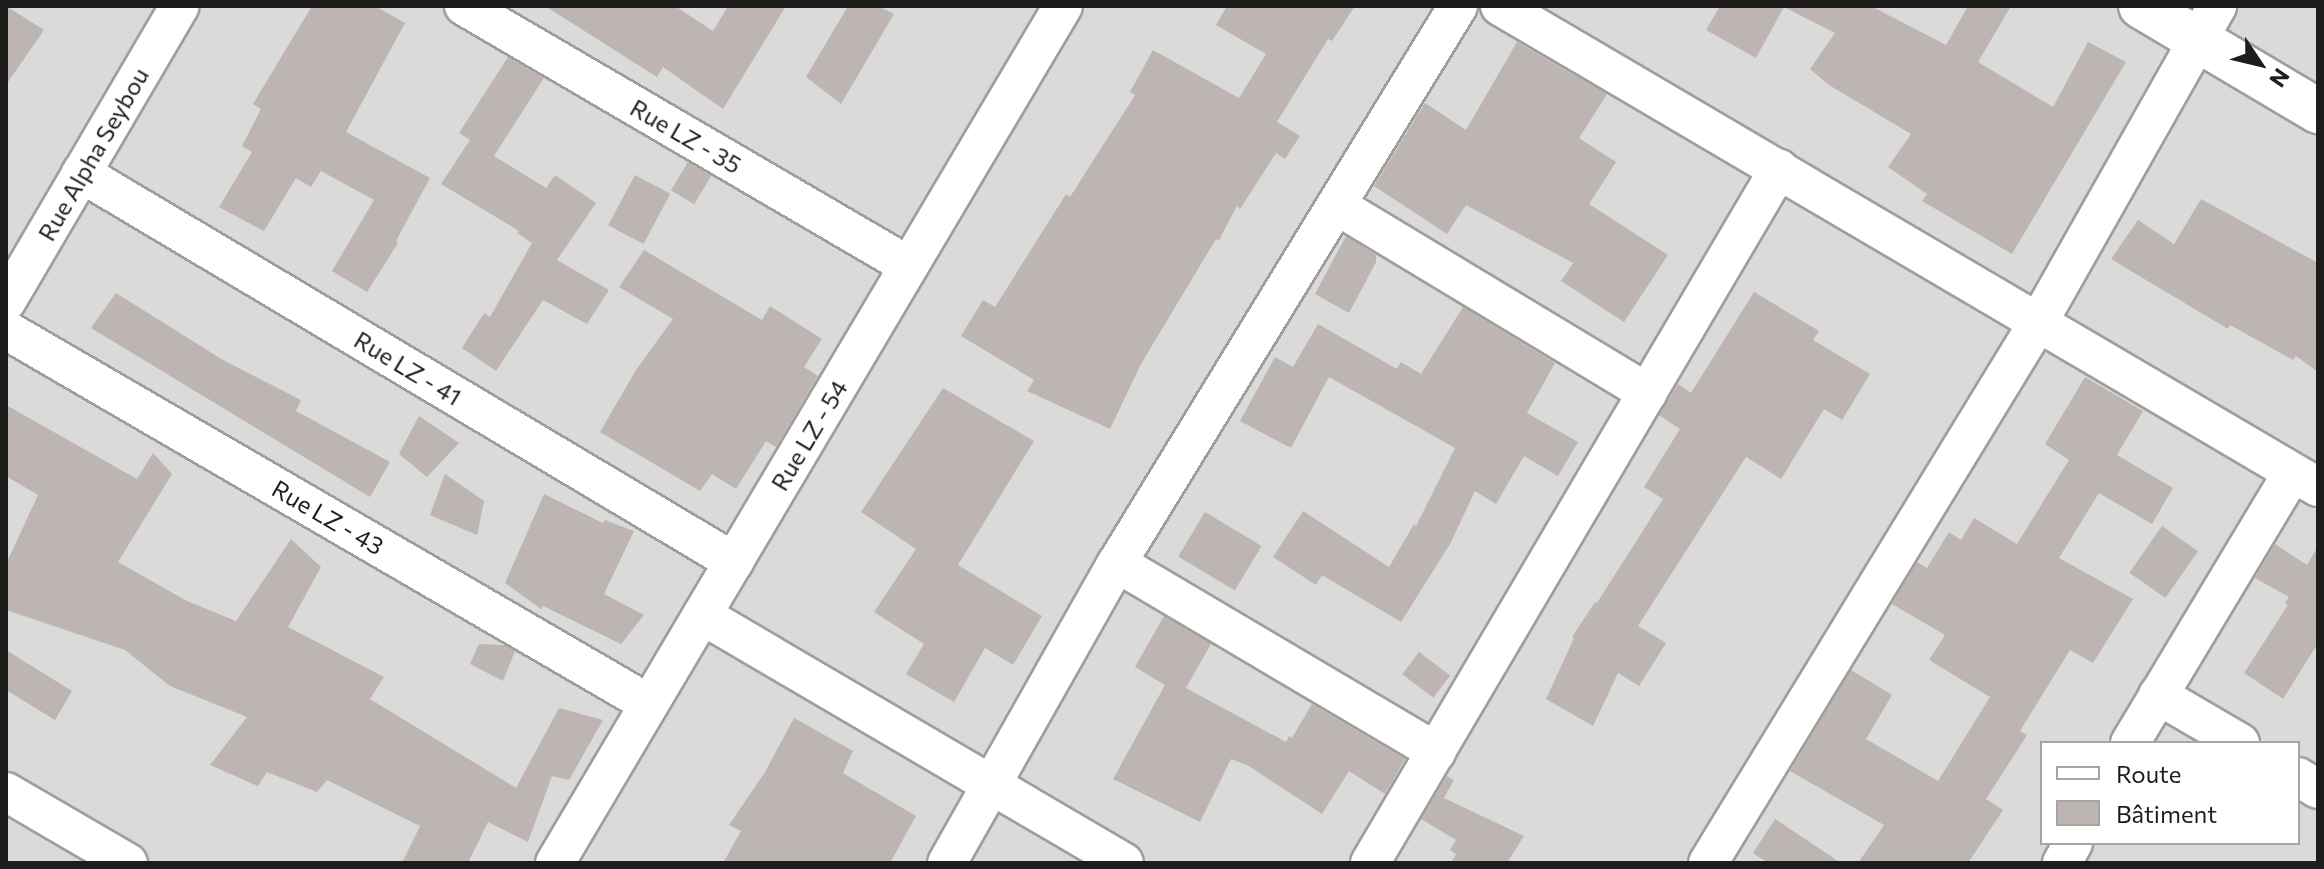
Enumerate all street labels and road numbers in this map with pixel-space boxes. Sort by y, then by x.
street label: Rue Alpha Seybou [32,62,154,246]
street label: Rue LZ - 35 [625,93,747,179]
street label: Rue LZ - 41 [349,325,467,411]
street label: Rue LZ - 54 [765,374,853,496]
street label: Rue LZ - 43 [267,474,389,560]

